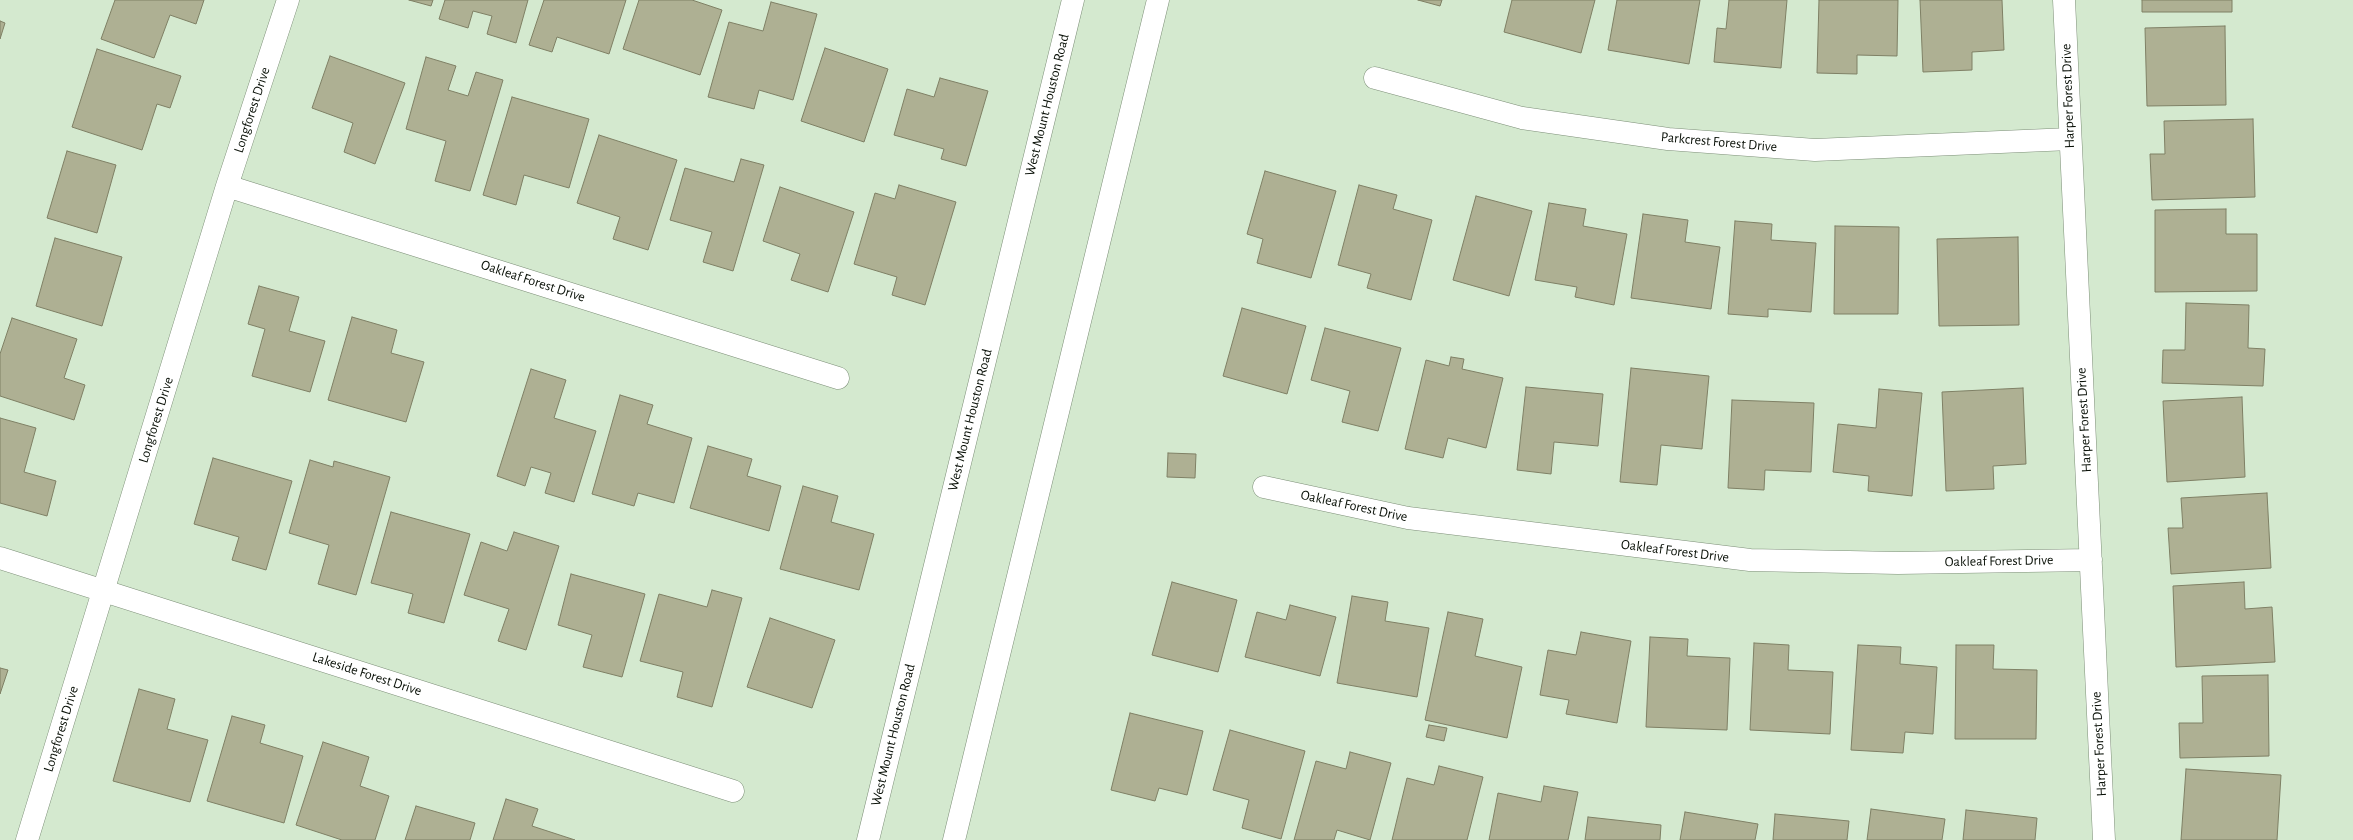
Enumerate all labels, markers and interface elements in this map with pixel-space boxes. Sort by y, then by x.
street label: West Mount Houston Road [1021,32,1073,178]
street label: Harper Forest Drive [2058,43,2078,149]
street label: Longforest Drive [230,65,274,155]
street label: Parkcrest Forest Drive [1660,129,1778,155]
street label: Oakleaf Forest Drive [479,256,587,306]
street label: West Mount Houston Road [944,347,996,493]
street label: Harper Forest Drive [2073,367,2095,473]
street label: Longforest Drive [135,375,177,465]
street label: Oakleaf Forest Drive [1299,486,1409,526]
street label: Oakleaf Forest Drive [1620,536,1730,566]
street label: Oakleaf Forest Drive [1944,552,2054,570]
street label: Lakeside Forest Drive [310,648,424,700]
street label: West Mount Houston Road [867,662,919,808]
street label: Longforest Drive [40,684,82,774]
street label: Harper Forest Drive [2088,691,2110,797]

